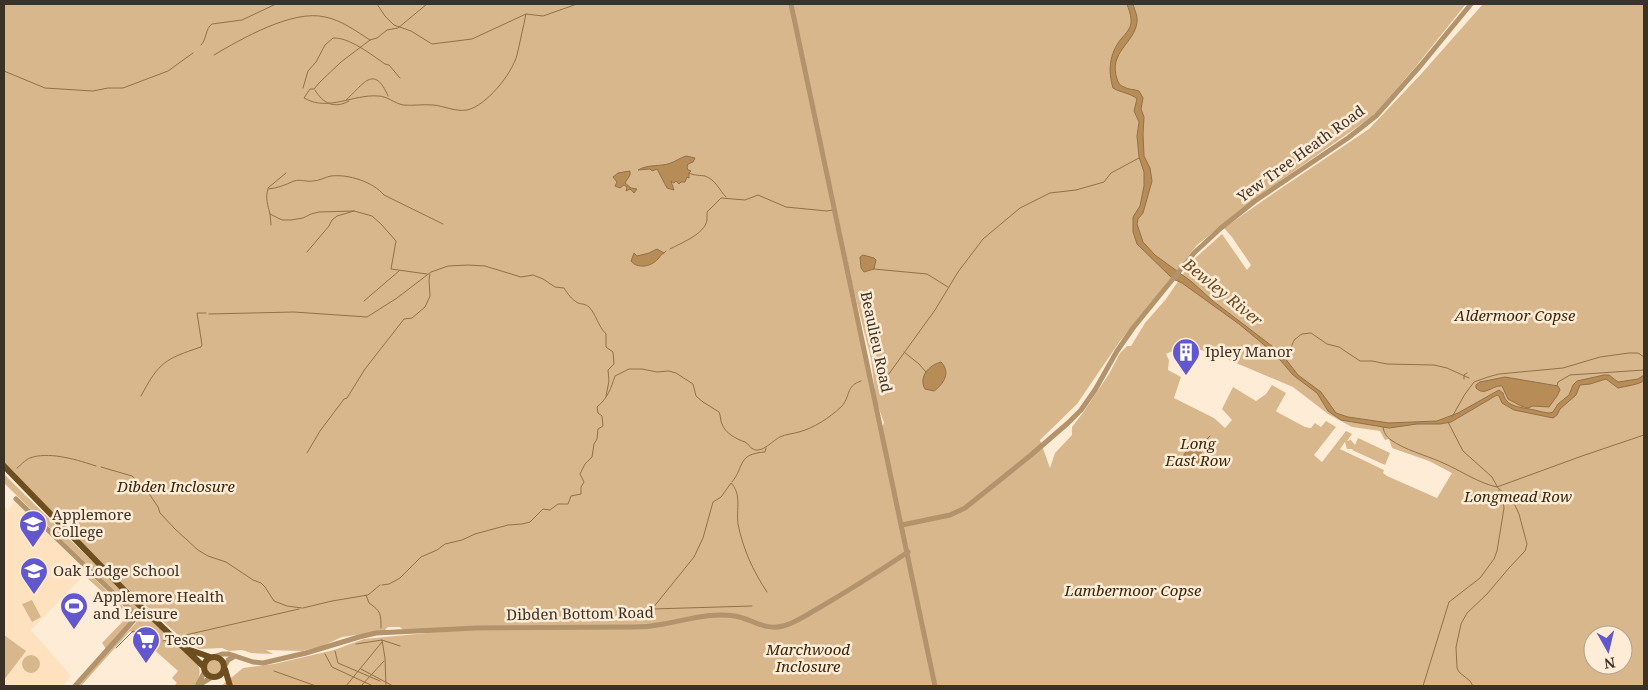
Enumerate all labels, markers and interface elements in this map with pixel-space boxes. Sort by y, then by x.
street label: Yew Tree Heath Road [1232,100,1368,207]
water label: Bewley River [1178,253,1268,331]
street label: Beaulieu Road [857,289,897,394]
park label: Aldermoor Copse [1454,305,1576,325]
building icon: Ipley Manor [1171,337,1201,376]
place label: Ipley Manor [1205,341,1293,361]
park label: Long East Row [1164,433,1231,470]
park label: Dibden Inclosure [116,476,236,496]
park label: Longmead Row [1463,486,1572,506]
place label: Applemore College [52,504,132,541]
school or university icon: Applemore College [18,509,48,548]
school or university icon: Oak Lodge School [19,556,49,595]
place label: Oak Lodge School [53,560,180,580]
park label: Lambermoor Copse [1064,580,1202,600]
place label: Applemore Health and Leisure [93,586,225,623]
sports icon: Applemore Health and Leisure [59,591,89,630]
street label: Dibden Bottom Road [506,602,654,624]
supermarket icon: Tesco [131,625,161,664]
north arrow [1583,625,1633,675]
place label: Tesco [165,629,204,649]
park label: Marchwood Inclosure [765,639,850,676]
text: N [1603,653,1617,674]

